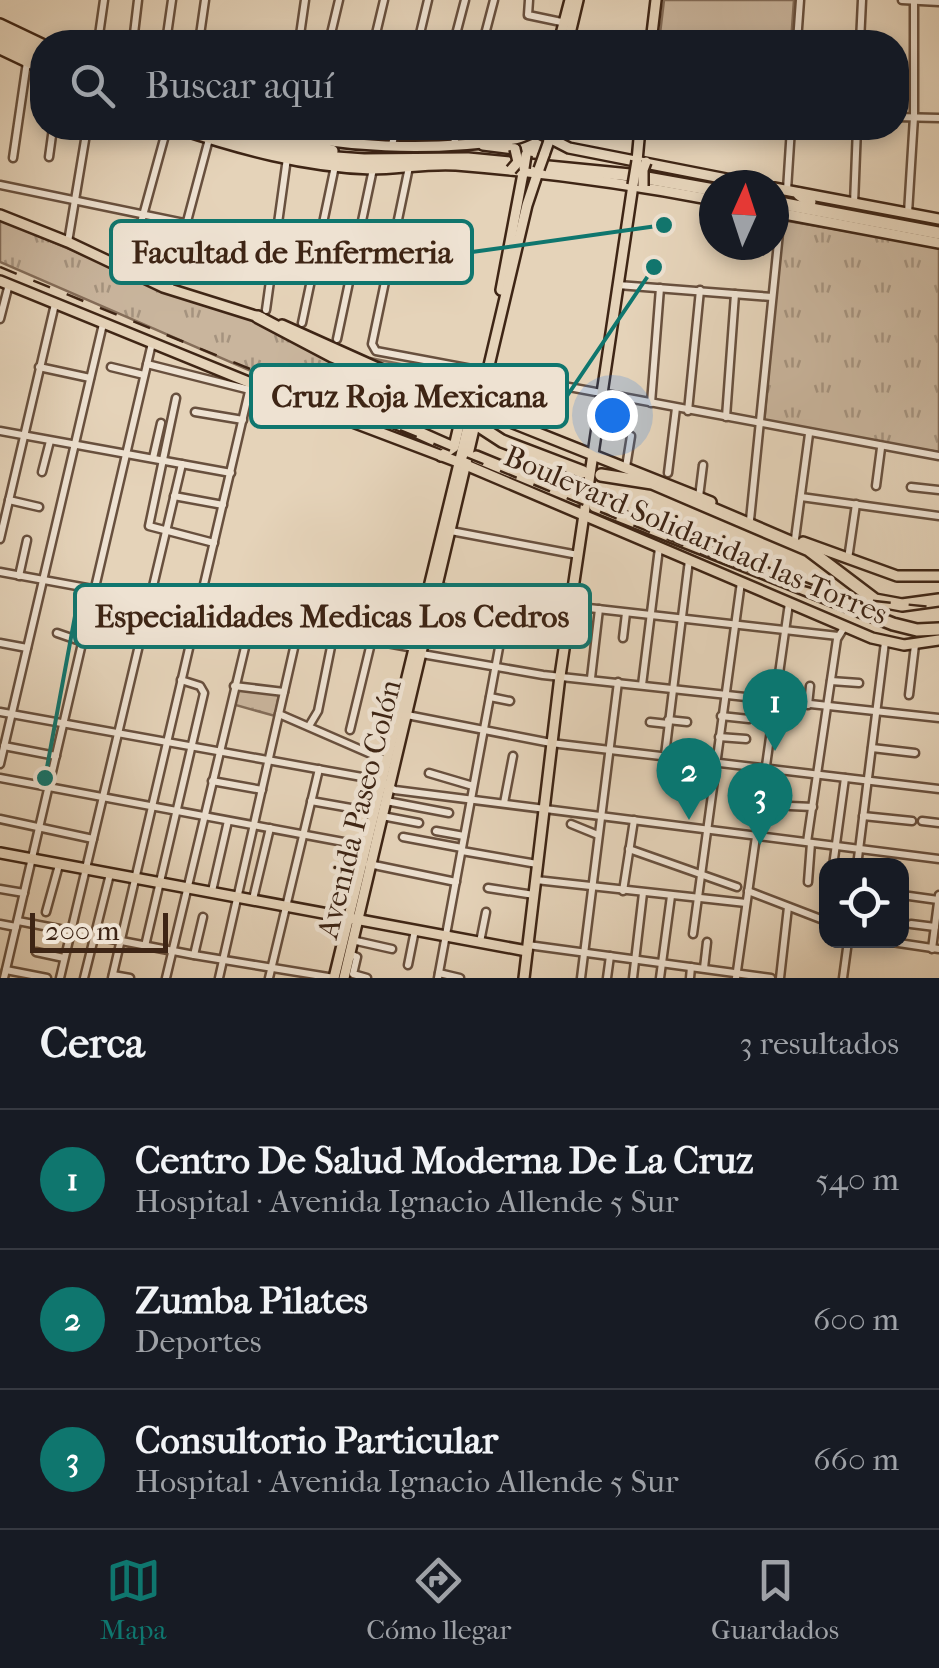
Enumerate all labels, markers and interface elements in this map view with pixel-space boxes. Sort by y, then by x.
search box [30,30,909,140]
icon: search [65,58,120,113]
text: Buscar aquí [145,63,334,108]
north arrow [699,170,789,260]
callout: Facultad de Enfermeria [111,221,472,283]
text: Facultad de Enfermeria [131,234,454,271]
callout: Cruz Roja Mexicana [251,365,567,427]
text: Cruz Roja Mexicana [271,378,548,415]
your location [587,390,638,441]
street label: Boulevard Solidaridad las Torres [499,439,893,632]
callout: Especialidades Medicas Los Cedros [75,585,590,647]
text: Especialidades Medicas Los Cedros [95,598,570,635]
pin: 1 [742,668,808,751]
street label: Avenida Paseo Colón [310,675,409,943]
pin: 2 [656,738,722,820]
pin: 3 [728,762,792,845]
map controls [819,858,909,948]
button: locate [819,858,909,948]
scale bar [30,908,168,953]
text: 200 m [45,914,120,947]
text: Cerca [40,1019,145,1068]
text: 3 resultados [740,1025,899,1062]
text: Centro De Salud Moderna De La Cruz [135,1138,753,1183]
text: 1 [67,1161,78,1198]
text: 540 m [815,1161,899,1198]
text: Hospital · Avenida Ignacio Allende 5 Sur [135,1183,679,1220]
text: Zumba Pilates [135,1278,368,1323]
text: 2 [64,1301,81,1338]
text: 600 m [813,1301,899,1338]
text: Deportes [135,1323,261,1360]
text: Consultorio Particular [135,1418,498,1463]
text: 3 [66,1441,79,1478]
text: 660 m [813,1441,899,1478]
text: Hospital · Avenida Ignacio Allende 5 Sur [135,1463,679,1500]
tab: Mapa [100,1553,167,1646]
tab: Cómo llegar [366,1553,511,1646]
tab: Guardados [711,1553,839,1646]

